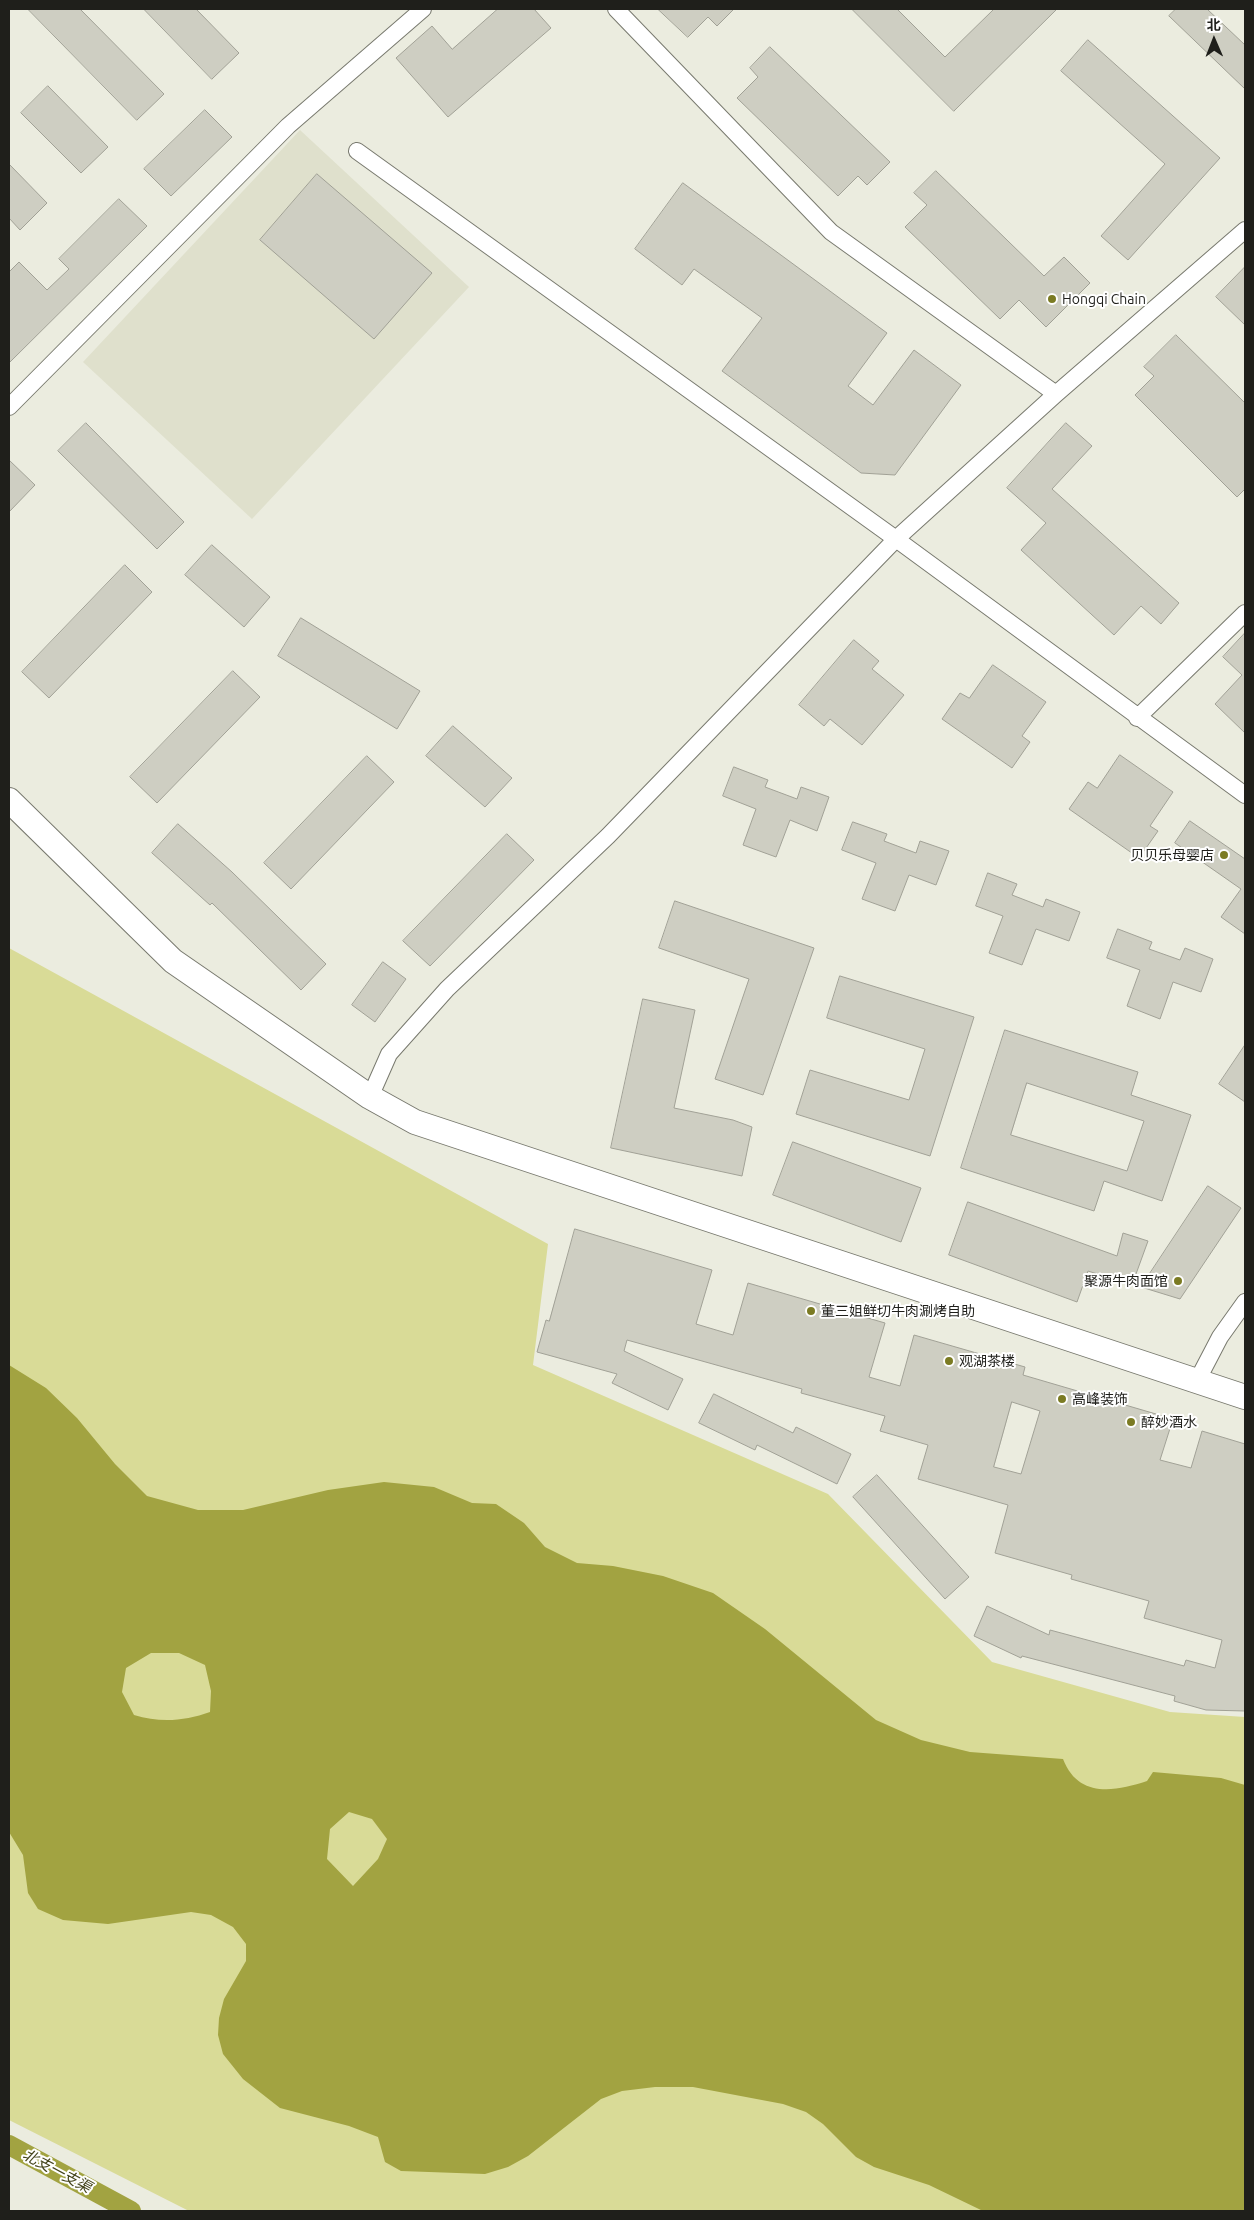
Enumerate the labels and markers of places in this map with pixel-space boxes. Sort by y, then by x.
place label: Hongqi Chain [1062,291,1146,307]
marker: Hongqi Chain [1046,293,1058,305]
place label: 贝贝乐母婴店 [1130,847,1214,863]
marker: 贝贝乐母婴店 [1218,849,1230,861]
place label: 聚源牛肉面馆 [1084,1273,1168,1289]
marker: 聚源牛肉面馆 [1172,1275,1184,1287]
place label: 董三姐鲜切牛肉涮烤自助 [821,1303,975,1319]
marker: 董三姐鲜切牛肉涮烤自助 [805,1305,817,1317]
place label: 观湖茶楼 [959,1353,1015,1369]
marker: 观湖茶楼 [943,1355,955,1367]
place label: 高峰装饰 [1072,1391,1128,1407]
marker: 高峰装饰 [1056,1393,1068,1405]
place label: 醉妙酒水 [1141,1414,1197,1430]
marker: 醉妙酒水 [1125,1416,1137,1428]

